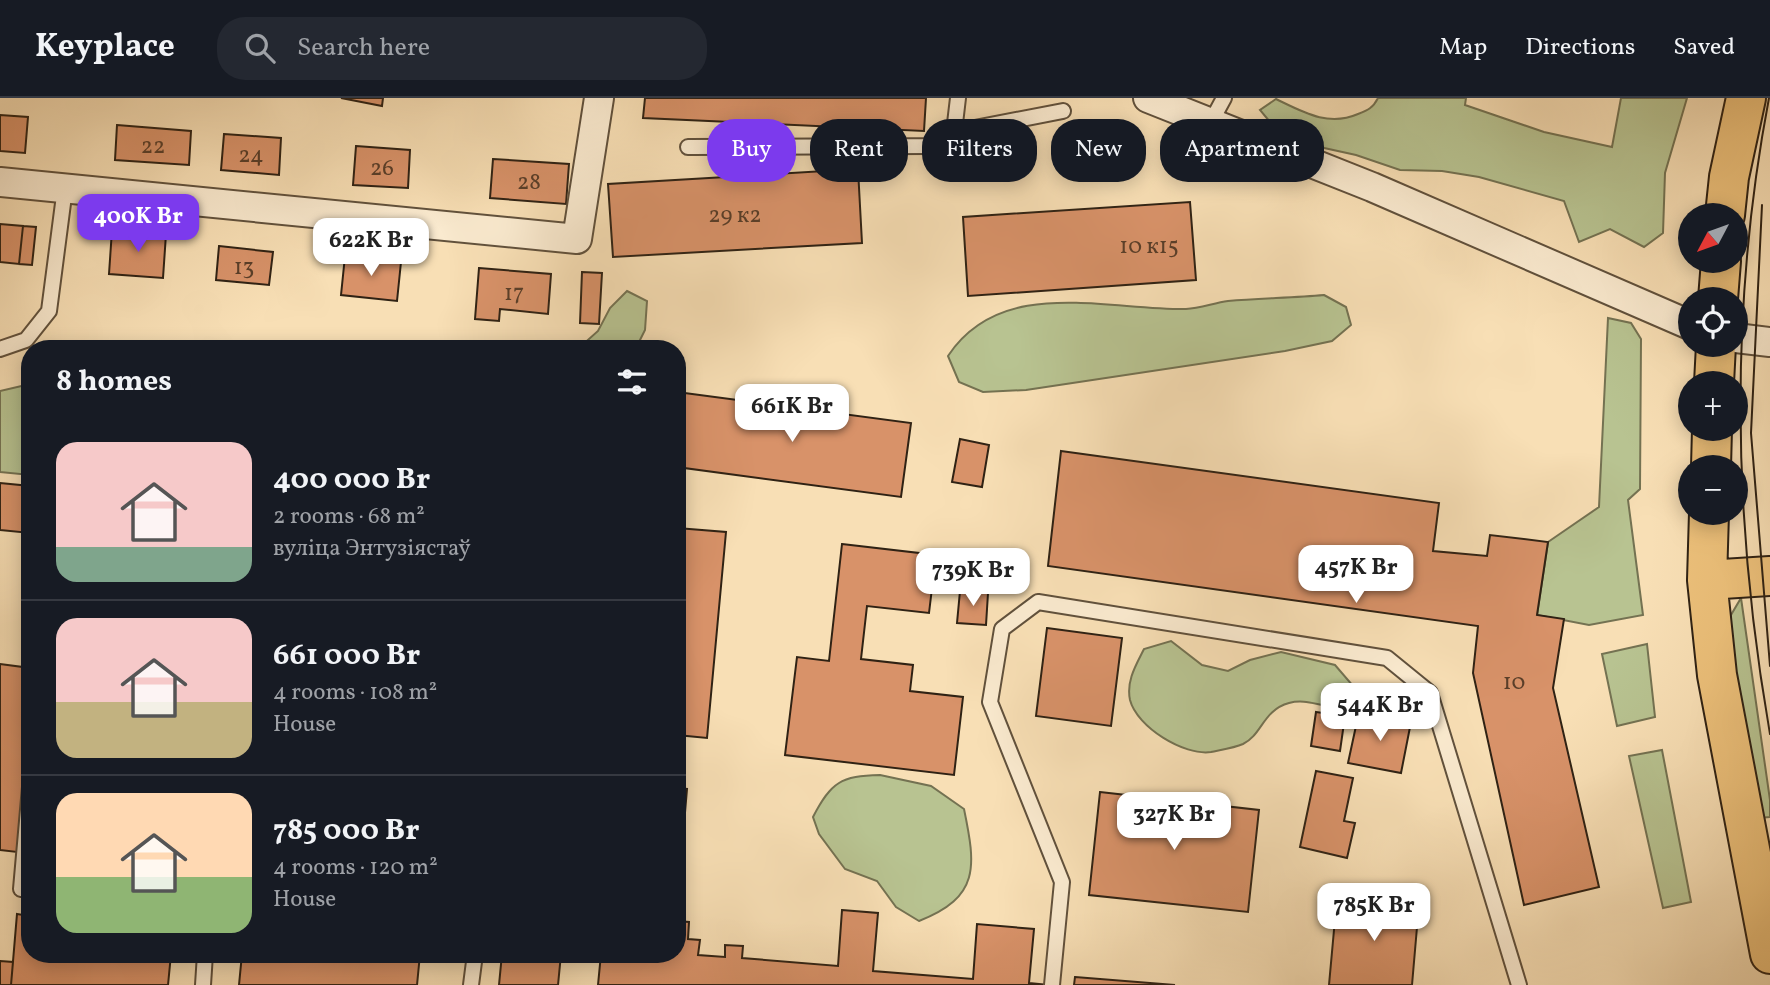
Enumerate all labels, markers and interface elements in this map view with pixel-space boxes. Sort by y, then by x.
search box [217,17,707,80]
text: Keyplace [35,25,175,71]
icon: search [241,29,279,67]
text: Search here [297,30,430,66]
text: Map [1439,31,1487,65]
text: Directions [1525,31,1635,65]
text: Saved [1673,31,1735,65]
chip: Buy [707,119,796,182]
chip: Rent [810,119,908,182]
chip: Filters [922,119,1037,182]
chip: New [1051,119,1146,182]
chip: Apartment [1160,119,1324,182]
house number: 22 [141,131,165,163]
house number: 24 [238,140,264,172]
house number: 26 [370,153,394,185]
house number: 28 [517,167,541,199]
pin: 400K Br [73,194,203,254]
house number: 29 к2 [708,200,762,232]
text: 400K Br [93,201,183,233]
north arrow [1678,203,1748,273]
map controls [1678,203,1748,525]
pin: 622K Br [306,218,436,278]
text: 622K Br [329,225,413,257]
house number: 10 к15 [1119,231,1179,263]
house number: 13 [234,252,254,284]
house number: 17 [504,278,524,310]
button: locate [1678,287,1748,357]
text: 8 homes [56,361,172,403]
icon: filters [613,363,651,401]
button: + [1678,371,1748,441]
pin: 661K Br [727,384,857,444]
text: 661K Br [751,391,833,423]
button: − [1678,455,1748,525]
text: 400 000 Br [273,459,430,501]
icon: home [112,470,196,554]
text: 2 rooms · 68 m² [273,501,425,533]
text: вуліца Энтузіястаў [273,533,471,565]
pin: 457K Br [1291,546,1421,605]
pin: 739K Br [908,548,1038,608]
text: 457K Br [1314,552,1398,584]
text: 739K Br [932,555,1014,587]
text: 661 000 Br [273,635,420,677]
icon: home [112,646,196,730]
house number: 10 [1503,667,1525,699]
text: 4 rooms · 108 m² [273,677,437,709]
pin: 544K Br [1315,684,1445,743]
text: 544K Br [1337,690,1423,722]
text: House [273,709,336,741]
pin: 327K Br [1109,792,1239,852]
text: 327K Br [1133,799,1215,831]
text: 785 000 Br [273,810,419,852]
icon: home [112,821,196,905]
text: 4 rooms · 120 m² [273,852,438,884]
text: House [273,884,336,916]
pin: 785K Br [1309,884,1439,943]
text: 785K Br [1333,890,1415,922]

